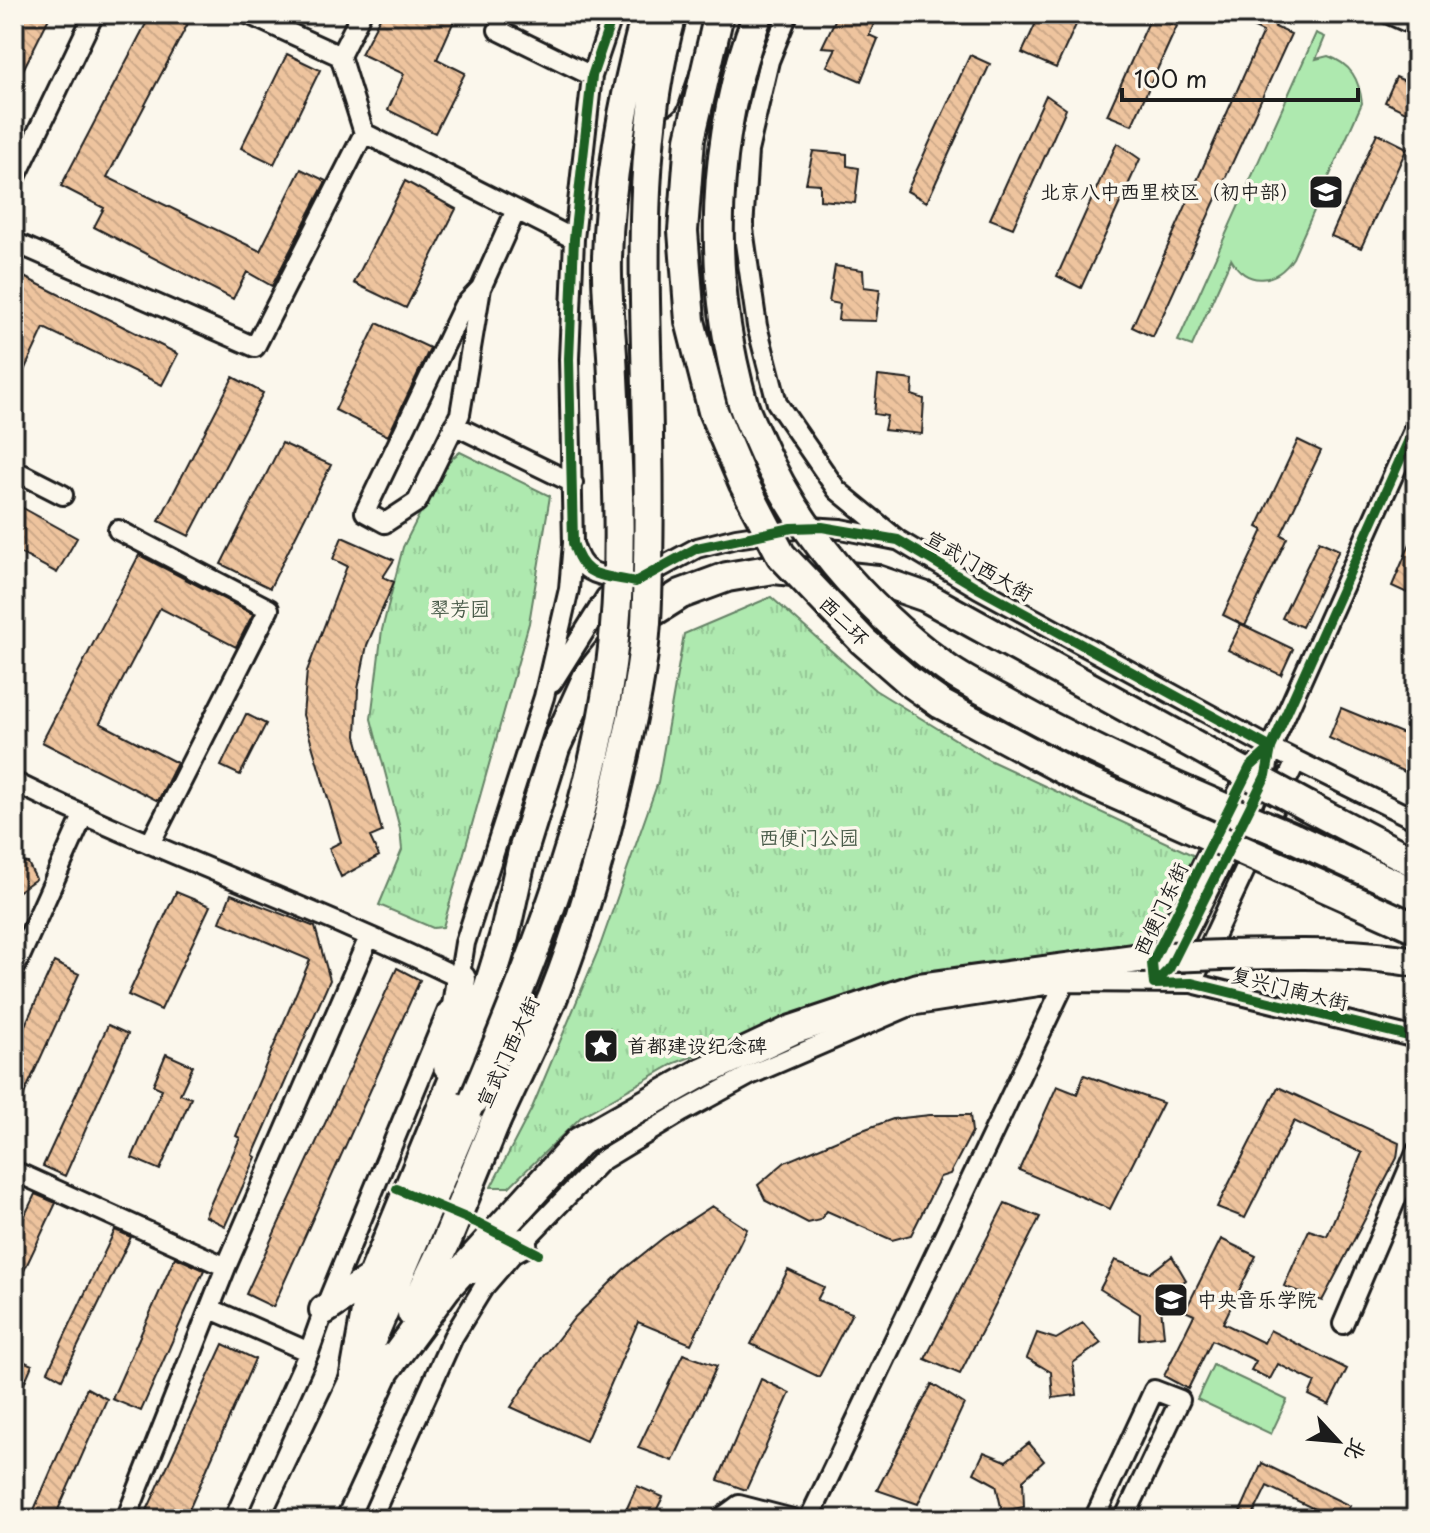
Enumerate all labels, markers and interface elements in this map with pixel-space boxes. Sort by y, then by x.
scale bar [1122,52,1358,102]
text: 100 m [1134,60,1207,96]
school or university icon: 北京八中西里校区（初中部） [1307,173,1345,211]
place label: 北京八中西里校区（初中部） [1040,176,1300,206]
street label: 宣武门西大街 [920,522,1039,608]
street label: 西二环 [813,588,877,652]
park label: 翠芳园 [430,593,490,623]
park label: 西便门公园 [759,822,859,852]
street label: 西便门东街 [1125,857,1195,960]
street label: 复兴门南大街 [1228,959,1352,1017]
street label: 宣武门西大街 [468,991,546,1112]
place icon: 首都建设纪念碑 [582,1027,620,1065]
place label: 首都建设纪念碑 [627,1030,767,1060]
school or university icon: 中央音乐学院 [1152,1281,1190,1319]
place label: 中央音乐学院 [1197,1284,1317,1314]
north arrow [1298,1401,1378,1481]
text: 北 [1338,1433,1377,1468]

